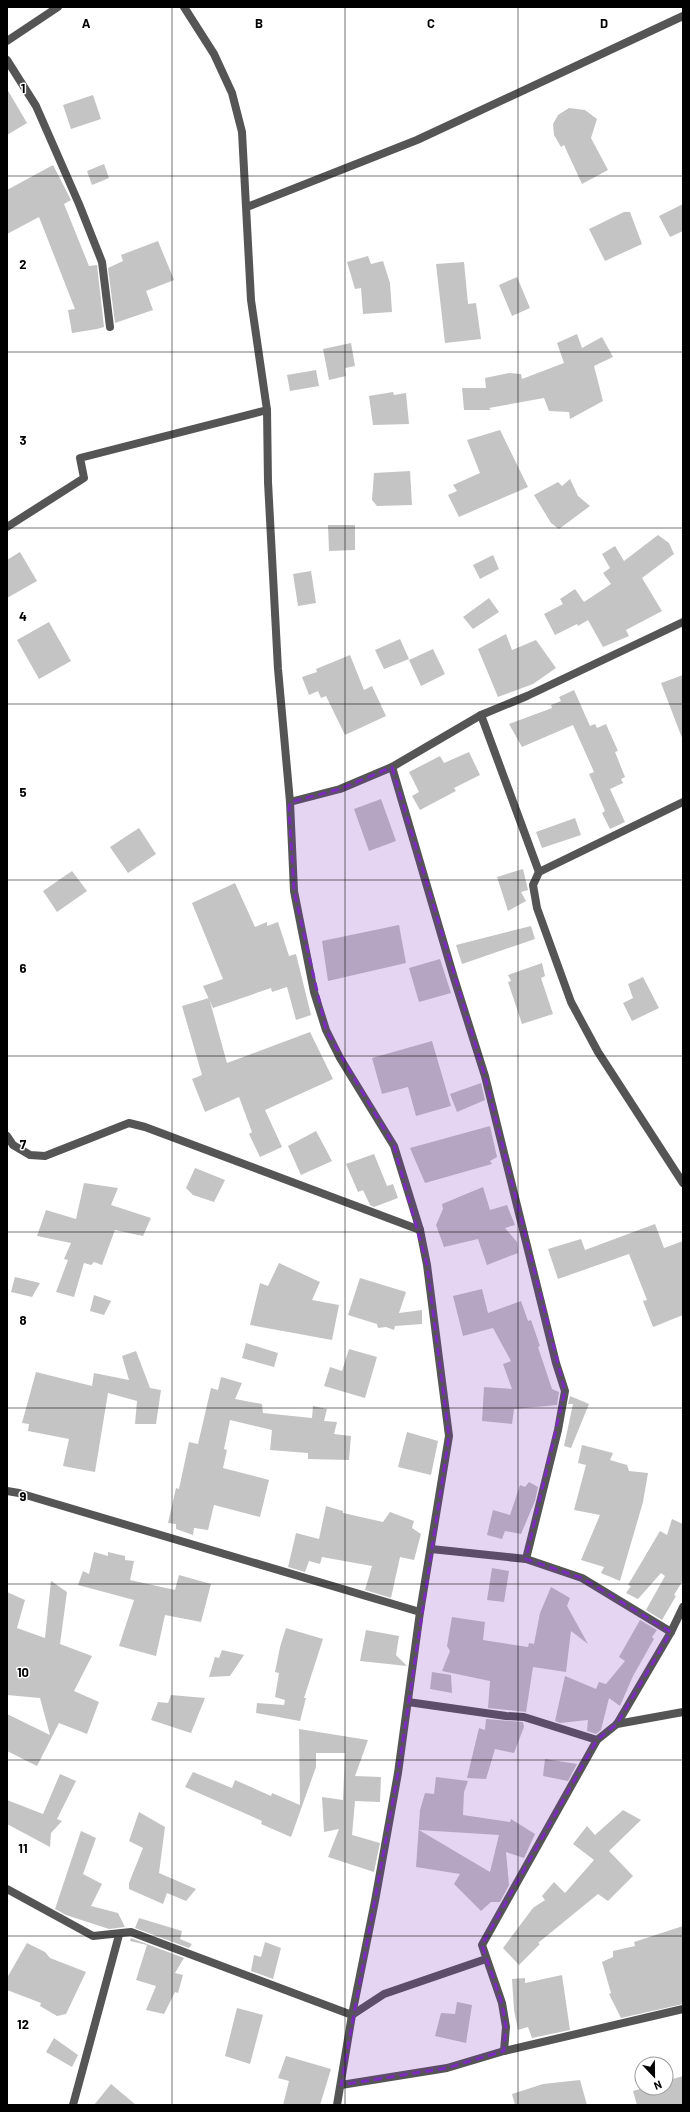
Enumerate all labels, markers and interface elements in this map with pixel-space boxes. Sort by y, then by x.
text: A [82,15,91,31]
text: B [255,15,263,31]
text: C [427,15,435,31]
text: D [600,15,608,31]
text: 1 [21,80,25,96]
text: 2 [19,256,27,272]
text: 3 [19,432,27,448]
text: 4 [19,608,27,624]
text: 5 [19,784,27,800]
text: 6 [20,960,27,976]
text: 7 [20,1136,27,1152]
text: 8 [19,1312,27,1328]
text: 9 [20,1488,27,1504]
text: 10 [17,1664,29,1680]
text: 11 [18,1840,28,1856]
text: 12 [17,2016,29,2032]
north arrow [634,2056,674,2096]
text: N [652,2078,664,2093]

